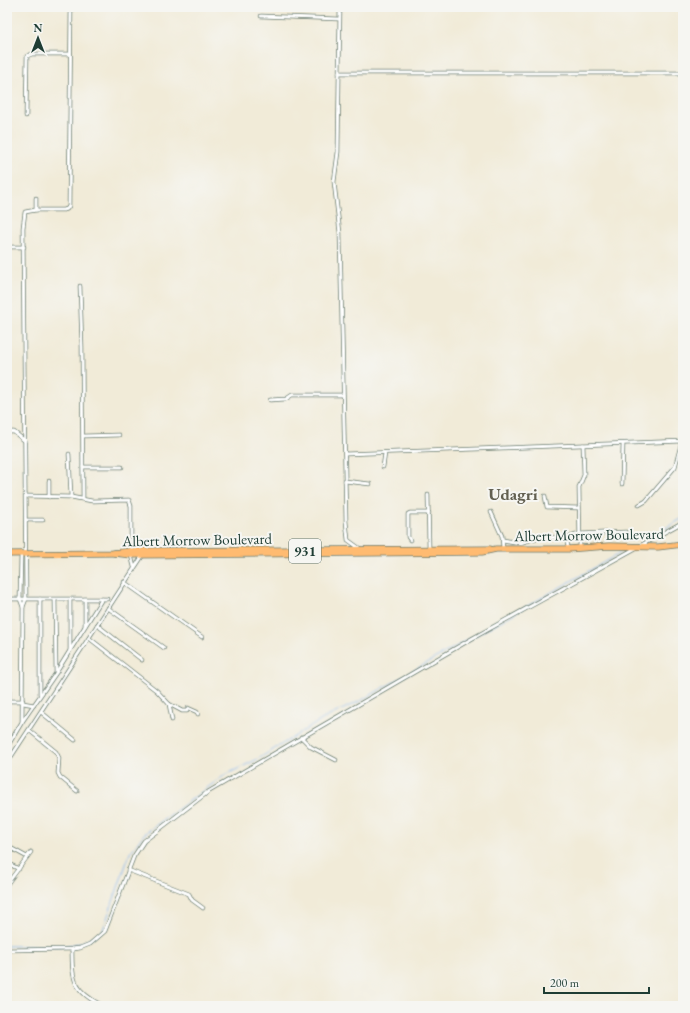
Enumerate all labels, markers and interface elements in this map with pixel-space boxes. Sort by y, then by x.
north arrow [18,18,58,58]
text: N [34,21,43,35]
district label: Udagri [488,483,538,505]
street label: Albert Morrow Boulevard [513,524,665,545]
street label: Albert Morrow Boulevard [121,529,273,550]
road number: 931 [289,539,321,563]
scale bar [544,969,649,995]
text: 200 m [550,975,580,991]

